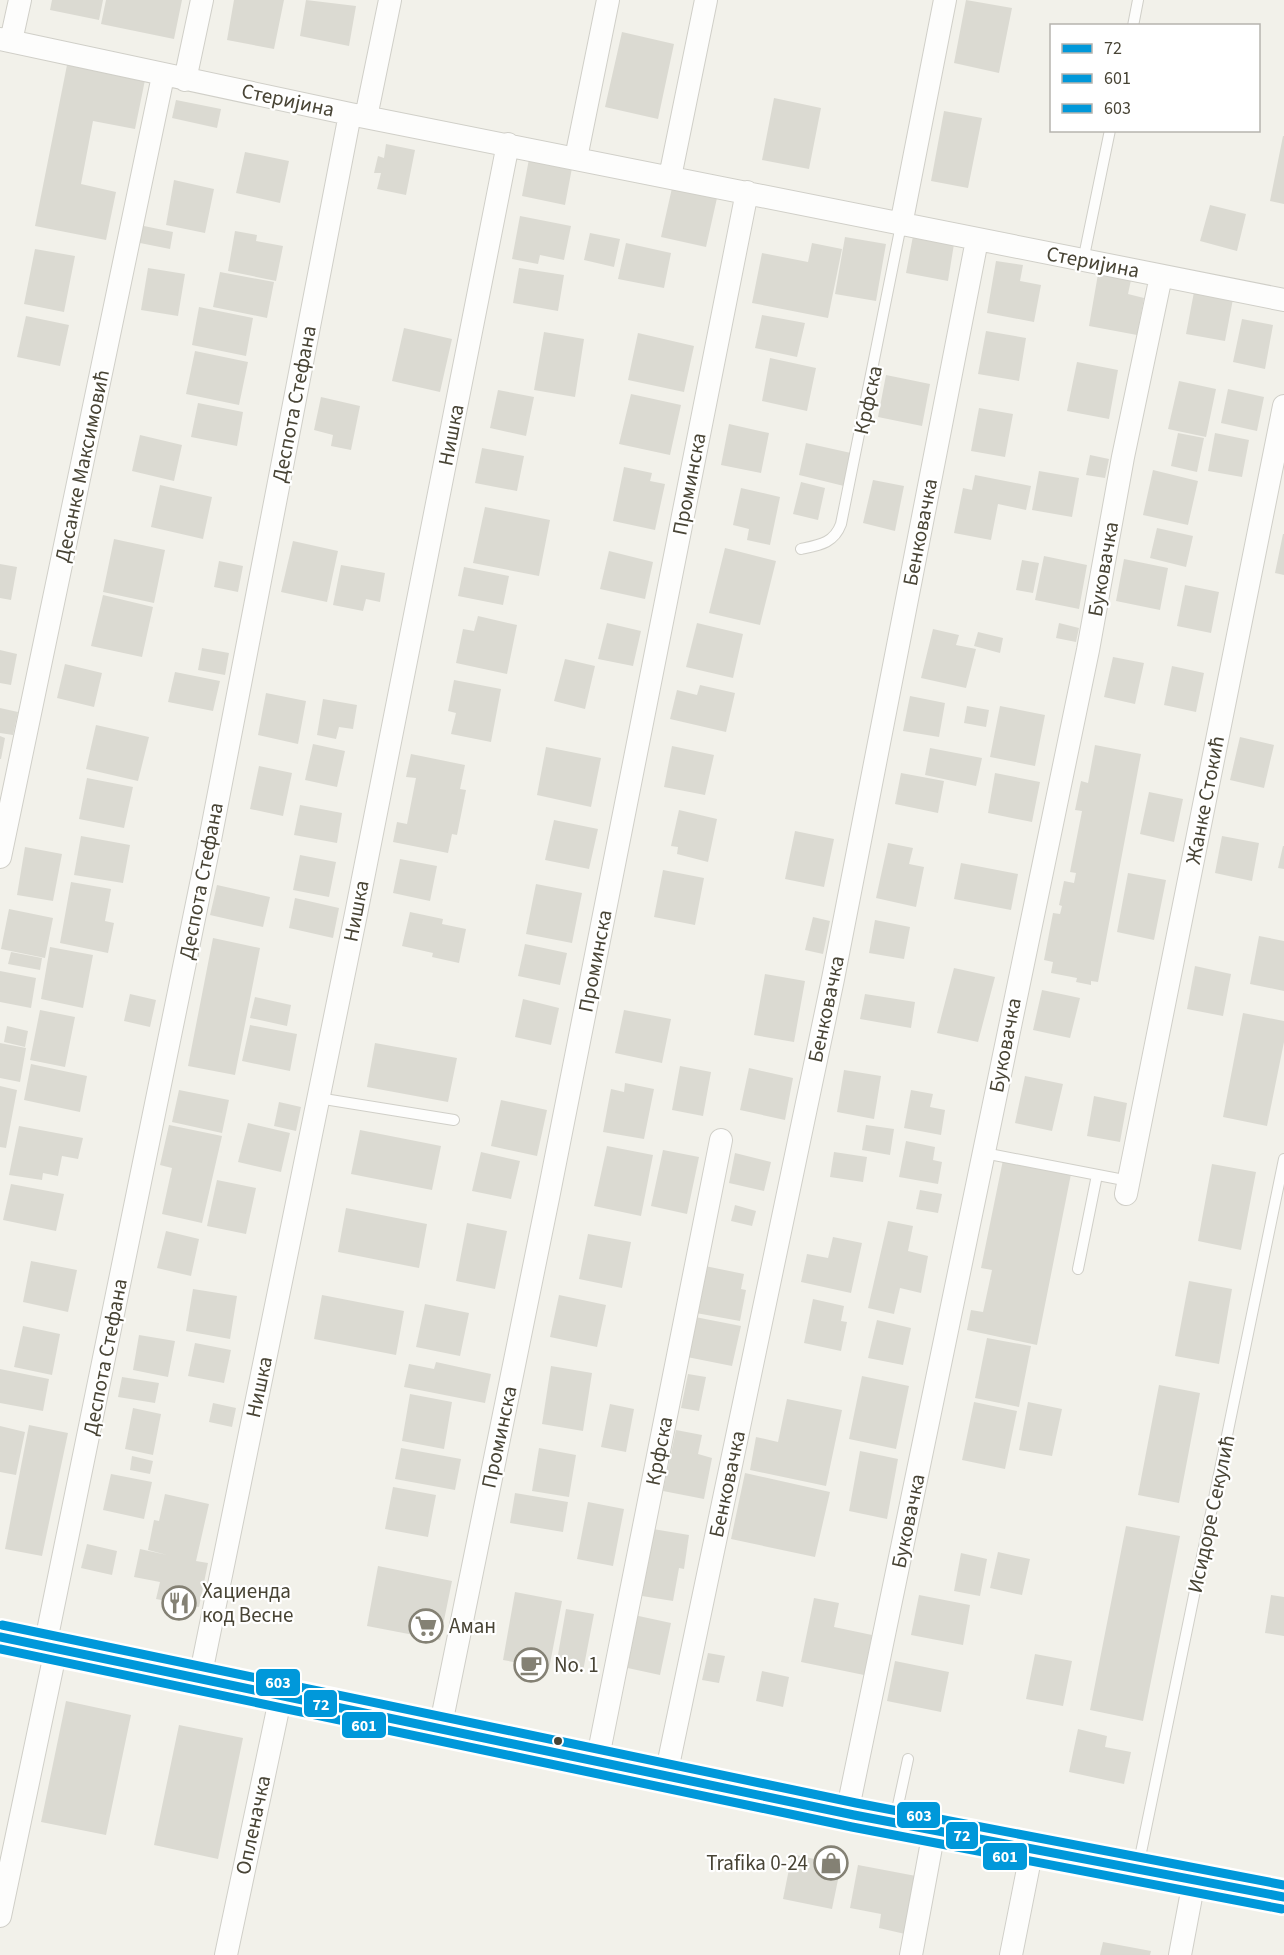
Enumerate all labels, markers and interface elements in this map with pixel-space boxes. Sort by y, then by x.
legend [1050,24,1260,132]
text: 72 [1104,36,1122,61]
text: 601 [1104,66,1131,91]
street label: Стеријина [239,76,337,124]
text: 603 [1104,96,1131,121]
street label: Стеријина [1044,238,1142,286]
street label: Деспота Стефана [264,323,324,485]
street label: Крфска [846,363,890,437]
street label: Десанке Максимовић [47,367,117,565]
street label: Нишка [430,402,472,468]
street label: Проминска [664,430,714,538]
street label: Бенковачка [895,476,945,588]
street label: Буковачка [1080,519,1126,619]
street label: Жанке Стокић [1178,733,1232,867]
street label: Деспота Стефана [171,800,231,962]
street label: Нишка [335,878,377,944]
street label: Проминска [570,907,620,1015]
street label: Бенковачка [800,953,852,1065]
street label: Буковачка [981,995,1029,1095]
street label: Деспота Стефана [75,1276,135,1438]
street label: Нишка [238,1354,280,1420]
street label: Проминска [474,1383,524,1491]
street label: Крфска [638,1414,680,1488]
street label: Бенковачка [701,1428,753,1540]
street label: Исидоре Секулић [1180,1432,1242,1596]
street label: Буковачка [883,1471,933,1571]
place label: Хациенда код Весне [202,1576,293,1630]
restaurant icon: Хациенда код Весне [161,1585,197,1621]
supermarket icon: Аман [408,1608,444,1644]
place label: Аман [449,1611,496,1641]
cafe icon: No. 1 [513,1647,549,1683]
place label: No. 1 [554,1650,599,1680]
line badge: 603 [255,1668,301,1697]
text: 603 [265,1672,291,1694]
line badge: 72 [303,1689,338,1718]
text: 72 [313,1694,329,1716]
line badge: 601 [341,1711,387,1739]
text: 601 [351,1715,377,1737]
unlabelled marker [552,1735,564,1747]
street label: Опленачка [228,1772,278,1878]
line badge: 603 [896,1801,941,1829]
text: 603 [906,1805,932,1827]
line badge: 72 [945,1821,979,1850]
text: 72 [954,1825,970,1847]
line badge: 601 [982,1842,1028,1871]
shop icon: Trafika 0-24 [813,1845,849,1881]
text: 601 [992,1846,1018,1868]
place label: Trafika 0-24 [706,1848,808,1878]

